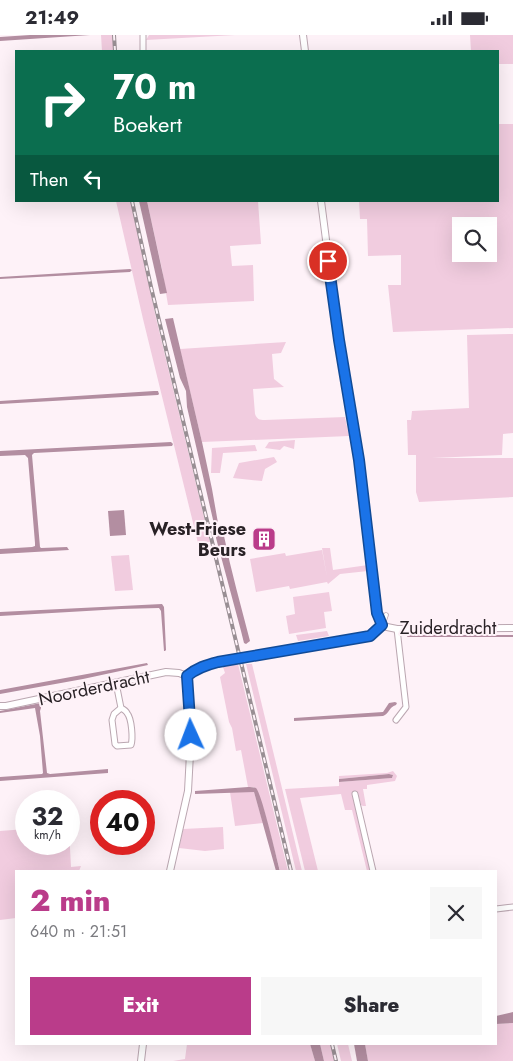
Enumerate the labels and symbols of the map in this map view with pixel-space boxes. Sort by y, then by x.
pin [307,240,349,282]
place label: West-Friese Beurs [149,516,246,563]
building icon: West-Friese Beurs [251,526,277,552]
street label: Zuiderdracht [400,615,497,641]
street label: Noorderdracht [36,663,153,712]
position arrow [164,708,216,760]
speed limit sign: 40 [90,790,155,855]

